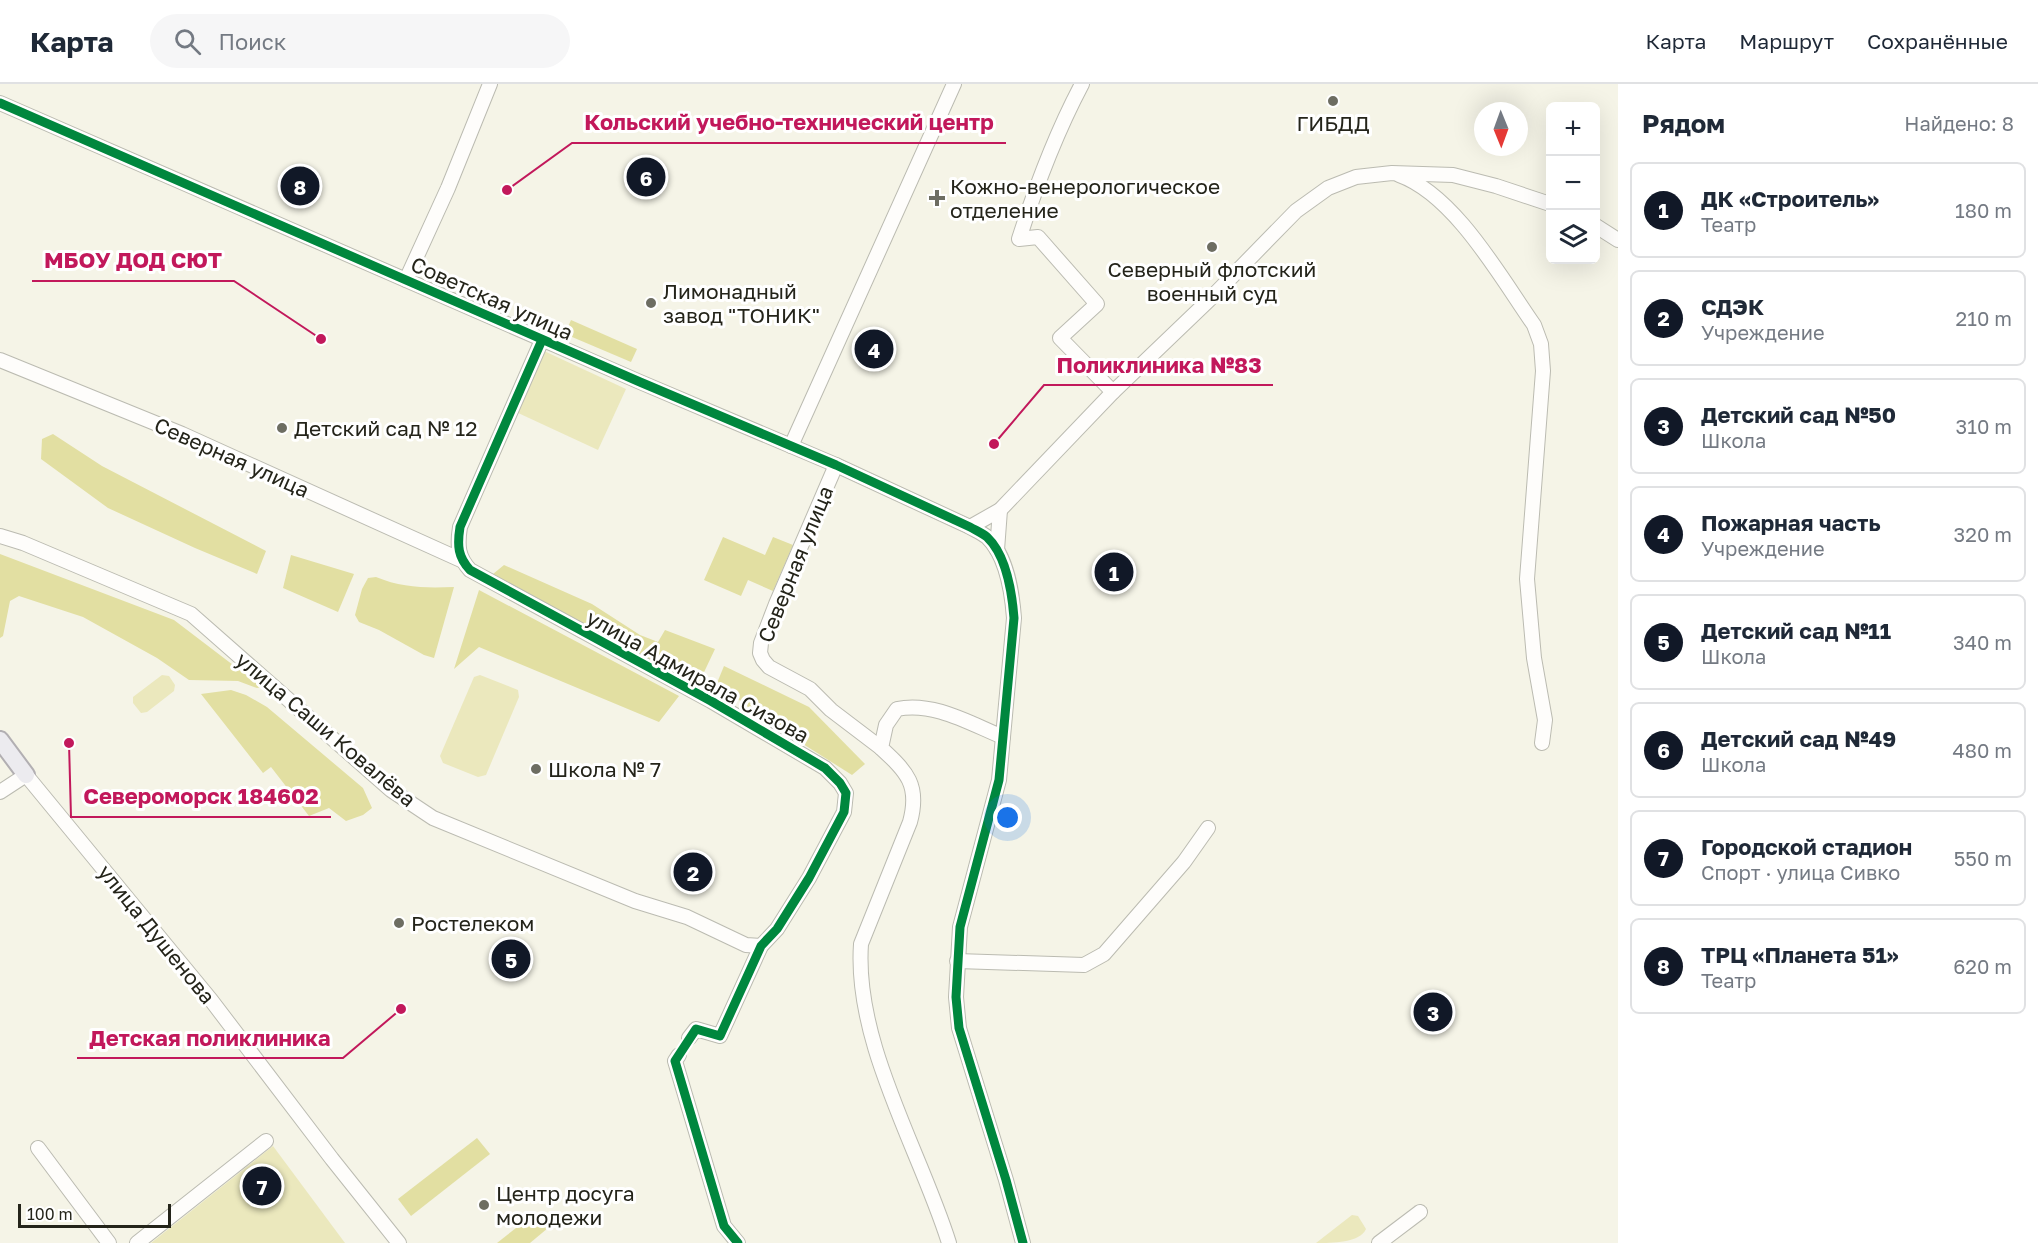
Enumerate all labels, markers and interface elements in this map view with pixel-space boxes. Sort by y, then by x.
search box [150,14,570,68]
text: Карта [30,25,114,58]
icon: search [171,25,204,58]
text: Поиск [219,28,286,55]
text: Карта [1645,28,1706,54]
text: Маршрут [1739,28,1834,54]
text: Сохранённые [1867,28,2008,54]
marker: ГИБДД [1326,94,1340,108]
north arrow [1474,102,1528,156]
map controls [1546,102,1600,264]
button: + [1546,102,1600,156]
callout: Кольский учебно-технический центр [572,103,1006,143]
text: Кольский учебно-технический центр [584,108,994,135]
text: Рядом [1642,108,1725,139]
place label: ГИБДД [1296,110,1370,136]
text: Найдено: 8 [1904,111,2014,135]
pin: 6 [626,154,666,200]
button: − [1546,156,1600,210]
pin: 8 [280,164,320,208]
place label: Кожно-венерологическое отделение [950,173,1220,223]
text: ДК «Строитель» [1701,185,1879,212]
marker: Кожно-венерологическое отделение [928,189,946,207]
text: 1 [1658,198,1669,222]
text: 180 m [1955,198,2012,222]
button: layers [1546,210,1600,264]
text: Театр [1701,212,1756,236]
marker: Северный флотский военный суд [1205,240,1219,254]
callout: МБОУ ДОД СЮТ [32,241,234,281]
text: МБОУ ДОД СЮТ [44,246,222,273]
street label: Советская улица [407,251,577,345]
place label: Северный флотский военный суд [1108,256,1316,306]
place label: Лимонадный завод "ТОНИК" [663,278,820,328]
text: СДЭК [1701,293,1764,320]
marker: Лимонадный завод "ТОНИК" [644,296,658,310]
text: 2 [1657,306,1670,330]
text: 210 m [1956,306,2012,330]
text: Учреждение [1701,320,1825,344]
pin: 4 [854,326,894,372]
callout: Поликлиника №83 [1044,345,1273,385]
text: Поликлиника №83 [1056,351,1262,378]
text: Детский сад №50 [1701,401,1896,428]
street label: Северная улица [150,411,314,503]
text: 3 [1657,414,1670,438]
text: 310 m [1956,414,2012,438]
place label: Детский сад № 12 [294,415,477,441]
marker: Детский сад № 12 [275,421,289,435]
text: Школа [1701,428,1766,452]
street label: Северная улица [752,482,838,646]
text: Пожарная часть [1701,509,1881,536]
text: 4 [1657,522,1670,546]
text: 320 m [1954,522,2012,546]
text: Учреждение [1701,536,1825,560]
pin: 1 [1094,550,1134,594]
street label: улица Адмирала Сизова [582,604,814,748]
text: Детский сад №11 [1701,617,1891,644]
text: 5 [1657,630,1670,654]
text: 340 m [1953,630,2012,654]
text: Школа [1701,644,1766,668]
street label: улица Саши Ковалёва [231,646,421,812]
text: Детcкий сад №49 [1701,725,1896,752]
text: 6 [1657,738,1670,762]
text: 480 m [1953,738,2012,762]
text: Школа [1701,752,1766,776]
place label: Школа № 7 [548,756,661,782]
marker: Школа № 7 [529,762,543,776]
callout: Североморск 184602 [71,777,331,817]
text: Североморск 184602 [83,782,319,809]
your location [993,803,1022,832]
text: Городской стадион [1701,833,1912,860]
text: 7 [1658,846,1669,870]
text: 550 m [1954,846,2012,870]
pin: 2 [674,850,712,894]
street label: улица Душенова [93,859,221,1009]
text: Спорт · улица Сивко [1701,860,1900,884]
place label: Ростелеком [411,910,534,936]
marker: Ростелеком [392,916,406,930]
pin: 5 [492,936,530,982]
text: ТРЦ «Планета 51» [1701,941,1899,968]
text: 8 [1657,954,1670,978]
text: 620 m [1953,954,2012,978]
text: Театр [1701,968,1756,992]
pin: 3 [1414,990,1452,1034]
callout: Детская поликлиника [77,1018,343,1058]
text: Детская поликлиника [89,1024,331,1051]
pin: 7 [242,1164,282,1208]
place label: Центр досуга молодежи [496,1180,635,1230]
marker: Центр досуга молодежи [477,1198,491,1212]
scale bar [18,1201,171,1228]
text: 100 m [27,1204,73,1224]

